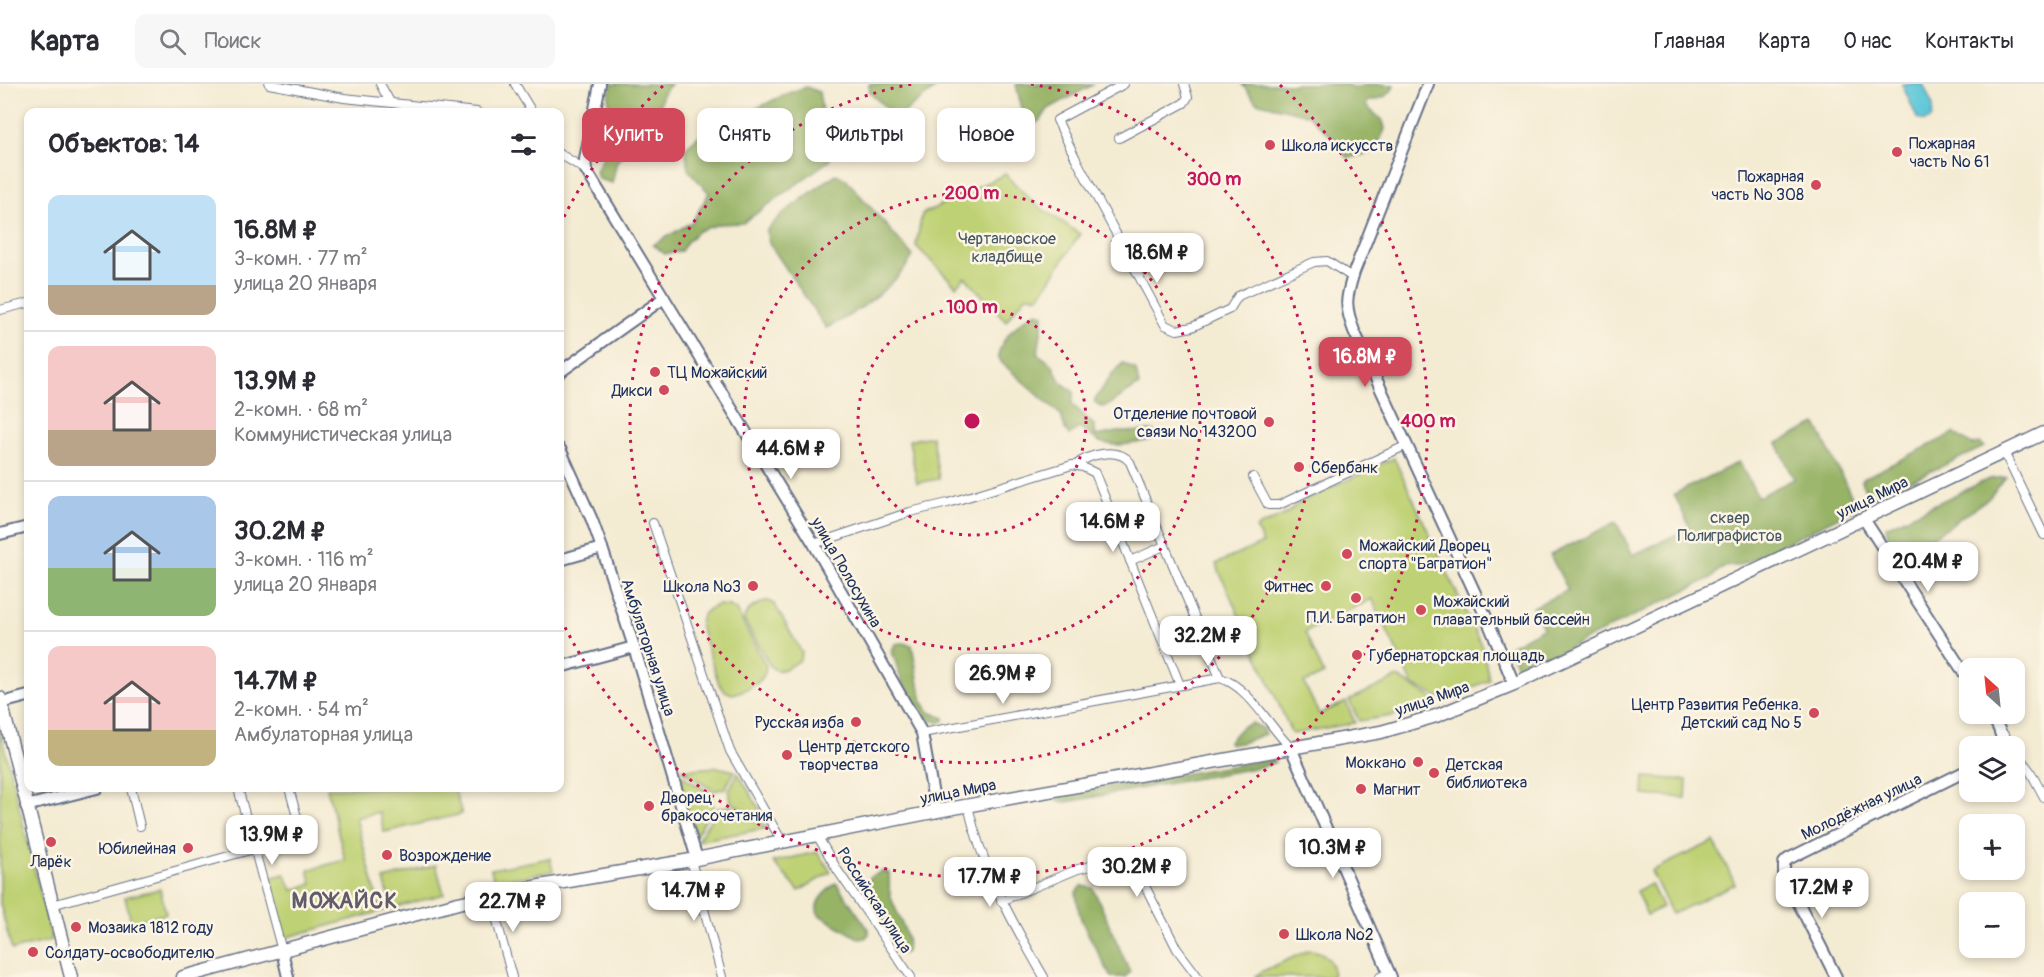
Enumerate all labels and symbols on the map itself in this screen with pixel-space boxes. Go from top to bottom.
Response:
place label: Пожарная часть № 61 [1909,134,1990,172]
place label: Школа искусств [1282,136,1393,156]
marker: Школа искусств [1263,138,1277,152]
marker: Пожарная часть № 61 [1890,145,1904,159]
place label: Пожарная часть № 308 [1711,167,1804,205]
text: 300 m [1187,168,1241,191]
marker: Пожарная часть № 308 [1809,178,1823,192]
text: 200 m [945,182,999,205]
park label: Чертановское кладбище [958,229,1056,267]
pin: 18.6M ₽ [1102,233,1212,284]
text: 100 m [946,296,998,319]
pin: 16.8M ₽ [1310,337,1420,388]
place label: ТЦ Можайский [667,363,767,383]
marker: ТЦ Можайский [648,365,662,379]
place label: Дикси [611,381,652,401]
marker: Дикси [657,383,671,397]
place label: Отделение почтовой связи № 143200 [1113,404,1257,442]
text: 400 m [1401,410,1455,433]
centre of rings [962,411,982,431]
marker: Отделение почтовой связи № 143200 [1262,415,1276,429]
pin: 44.6M ₽ [736,429,846,480]
place label: Сбербанк [1311,458,1378,478]
marker: Сбербанк [1292,460,1306,474]
street label: улица Мира [1833,472,1911,524]
pin: 14.6M ₽ [1058,502,1168,553]
park label: сквер Полиграфистов [1678,508,1782,546]
street label: улица Полосухина [806,513,886,631]
place label: Можайский Дворец спорта "Багратион" [1359,536,1493,574]
pin: 20.4M ₽ [1873,542,1983,593]
marker: Можайский Дворец спорта "Багратион" [1340,547,1354,561]
street label: Амбулаторная улица [616,576,680,719]
place label: Школа №3 [663,577,741,597]
place label: Фитнес [1264,577,1314,597]
marker: Школа №3 [746,579,760,593]
marker: Фитнес [1319,579,1333,593]
marker: П.И. Багратион [1349,591,1363,605]
place label: Можайский плавательный бассейн [1433,592,1590,630]
marker: Можайский плавательный бассейн [1414,603,1428,617]
place label: П.И. Багратион [1307,608,1405,628]
pin: 32.2M ₽ [1153,616,1263,667]
place label: Губернаторская площадь [1369,646,1545,666]
marker: Губернаторская площадь [1350,648,1364,662]
pin: 26.9M ₽ [948,654,1058,705]
north arrow [1959,658,2025,724]
street label: улица Мира [1392,677,1472,721]
place label: Центр Развития Ребенка. Детский сад № 5 [1631,695,1802,733]
marker: Центр Развития Ребенка. Детский сад № 5 [1807,706,1821,720]
place label: Русская изба [755,713,844,733]
marker: Русская изба [849,715,863,729]
place label: Центр детского творчества [799,737,910,775]
marker: Центр детского творчества [780,748,794,762]
place label: Моккано [1345,753,1406,773]
marker: Моккано [1411,755,1425,769]
place label: Детская библиотека [1445,755,1527,793]
marker: Детская библиотека [1427,766,1441,780]
street label: Молодёжная улица [1798,769,1925,845]
street label: улица Мира [918,775,998,809]
place label: Магнит [1373,780,1421,800]
marker: Магнит [1354,782,1368,796]
place label: Дворец бракосочетания [660,788,773,826]
marker: Дворец бракосочетания [642,799,656,813]
pin: 13.9M ₽ [217,815,327,866]
pin: 10.3M ₽ [1278,828,1388,879]
marker: Ларёк [44,835,58,849]
place label: Юбилейная [99,839,176,859]
marker: Юбилейная [181,841,195,855]
street label: Российская улица [832,844,916,957]
place label: Возрождение [399,846,491,866]
pin: 30.2M ₽ [1082,847,1192,898]
marker: Возрождение [380,848,394,862]
place label: Ларёк [29,852,72,872]
pin: 17.7M ₽ [935,857,1045,908]
pin: 17.2M ₽ [1767,868,1877,919]
pin: 14.7M ₽ [639,871,749,922]
pin: 22.7M ₽ [458,882,568,933]
district label: МОЖАЙСК [291,887,399,915]
place label: Мозаика 1812 году [88,918,213,938]
marker: Мозаика 1812 году [69,920,83,934]
place label: Школа №2 [1296,925,1374,945]
marker: Школа №2 [1277,927,1291,941]
place label: Солдату-освободителю [45,943,215,963]
marker: Солдату-освободителю [26,945,40,959]

